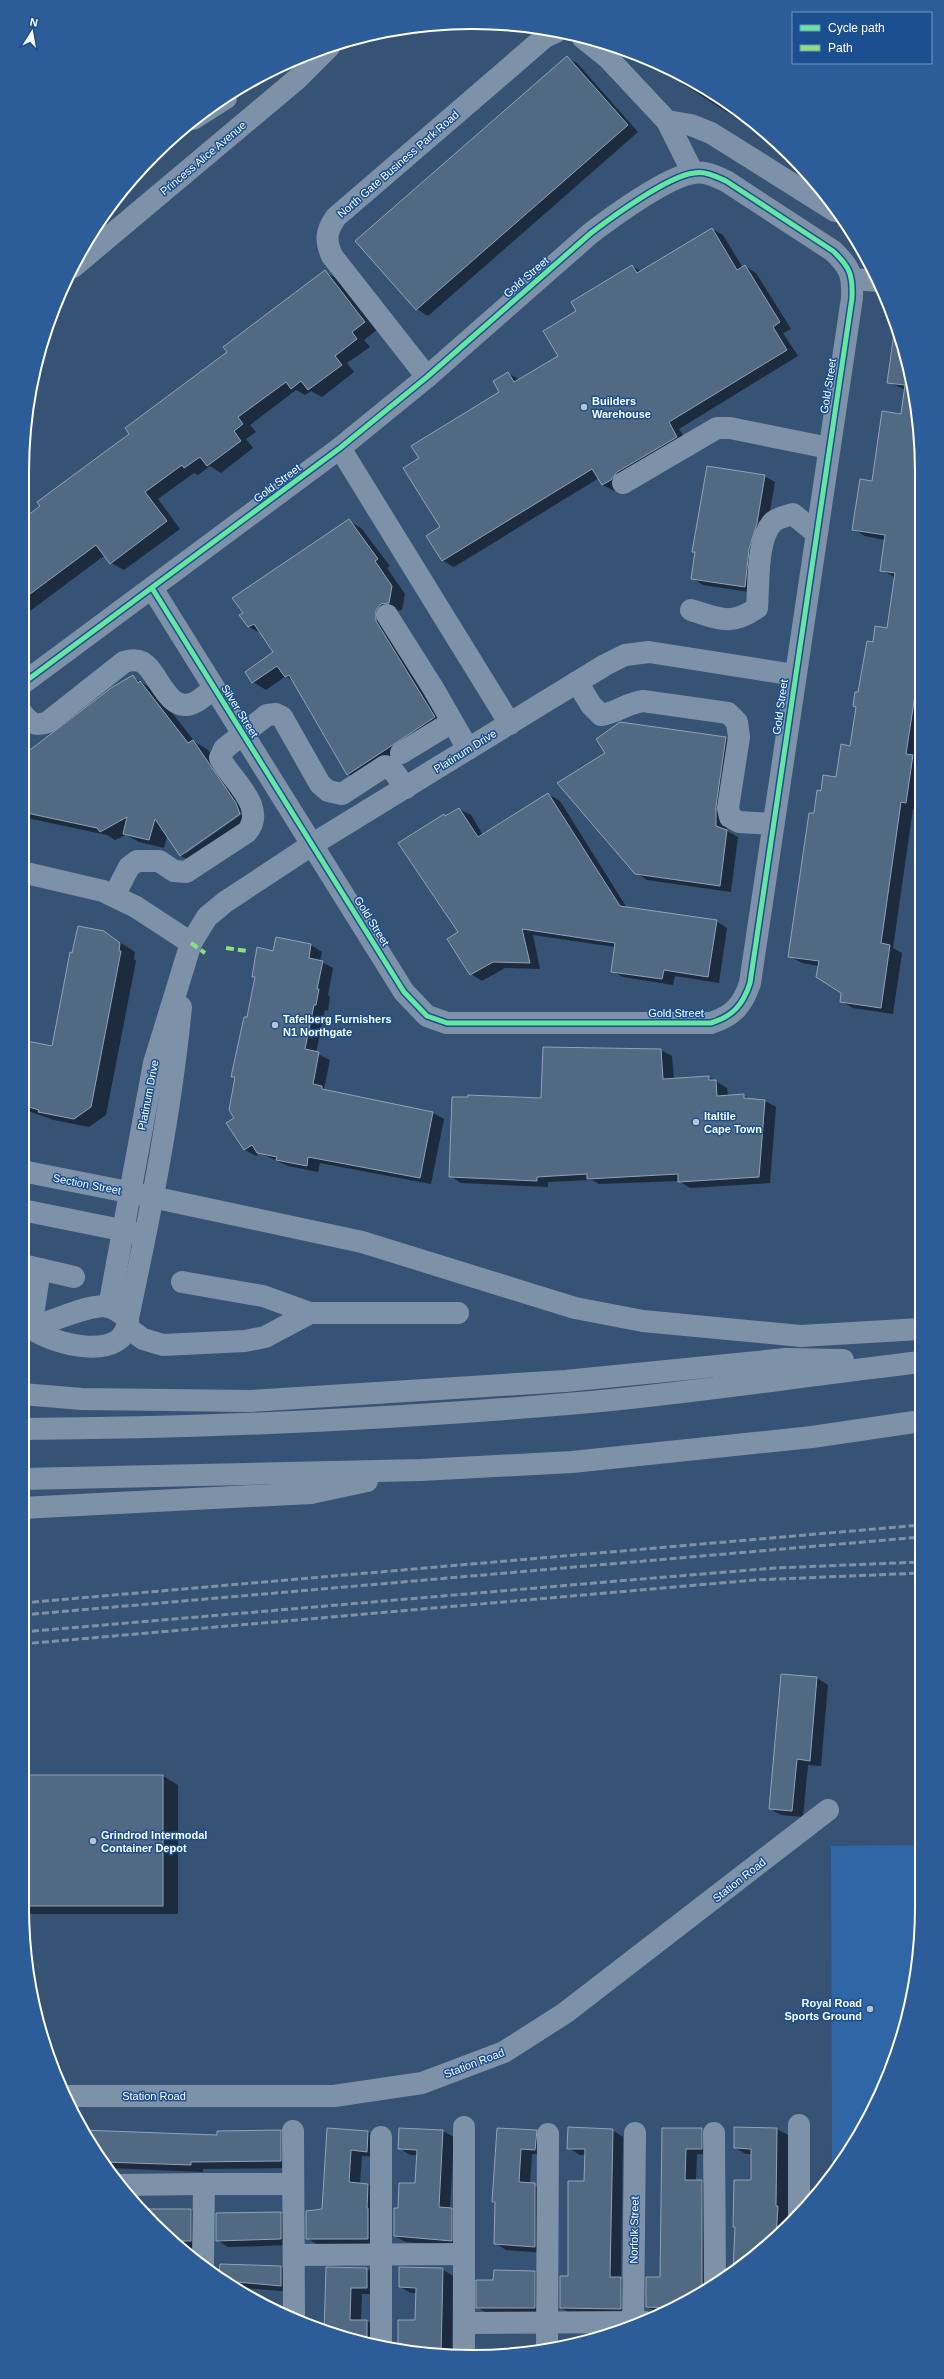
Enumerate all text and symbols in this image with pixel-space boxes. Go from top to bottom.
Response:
north arrow [12,12,52,52]
legend [792,12,932,64]
text: N [29,16,39,29]
text: Cycle path [828,21,885,35]
text: Path [828,41,853,55]
street label: North Gate Business Park Road [335,108,461,220]
street label: Princess Alice Avenue [158,119,248,197]
street label: Gold Street [501,254,551,300]
street label: Gold Street [818,358,838,414]
place label: Builders Warehouse [592,395,651,420]
marker: Builders Warehouse [579,402,589,412]
street label: Gold Street [251,461,303,505]
street label: Gold Street [770,679,790,735]
street label: Silver Street [219,682,261,740]
street label: Platinum Drive [431,727,499,775]
street label: Gold Street [352,894,392,948]
street label: Gold Street [648,1007,704,1019]
place label: Tafelberg Furnishers N1 Northgate [283,1013,392,1038]
marker: Tafelberg Furnishers N1 Northgate [270,1020,280,1030]
street label: Platinum Drive [135,1059,161,1131]
place label: Italtile Cape Town [704,1110,762,1135]
marker: Italtile Cape Town [691,1117,701,1127]
street label: Section Street [52,1172,122,1196]
place label: Grindrod Intermodal Container Depot [101,1829,207,1854]
marker: Grindrod Intermodal Container Depot [88,1836,98,1846]
street label: Station Road [710,1856,768,1904]
place label: Royal Road Sports Ground [784,1997,862,2022]
marker: Royal Road Sports Ground [865,2004,875,2014]
street label: Station Road [442,2046,506,2080]
street label: Station Road [122,2090,186,2102]
street label: Norfolk Street [627,2196,641,2264]

